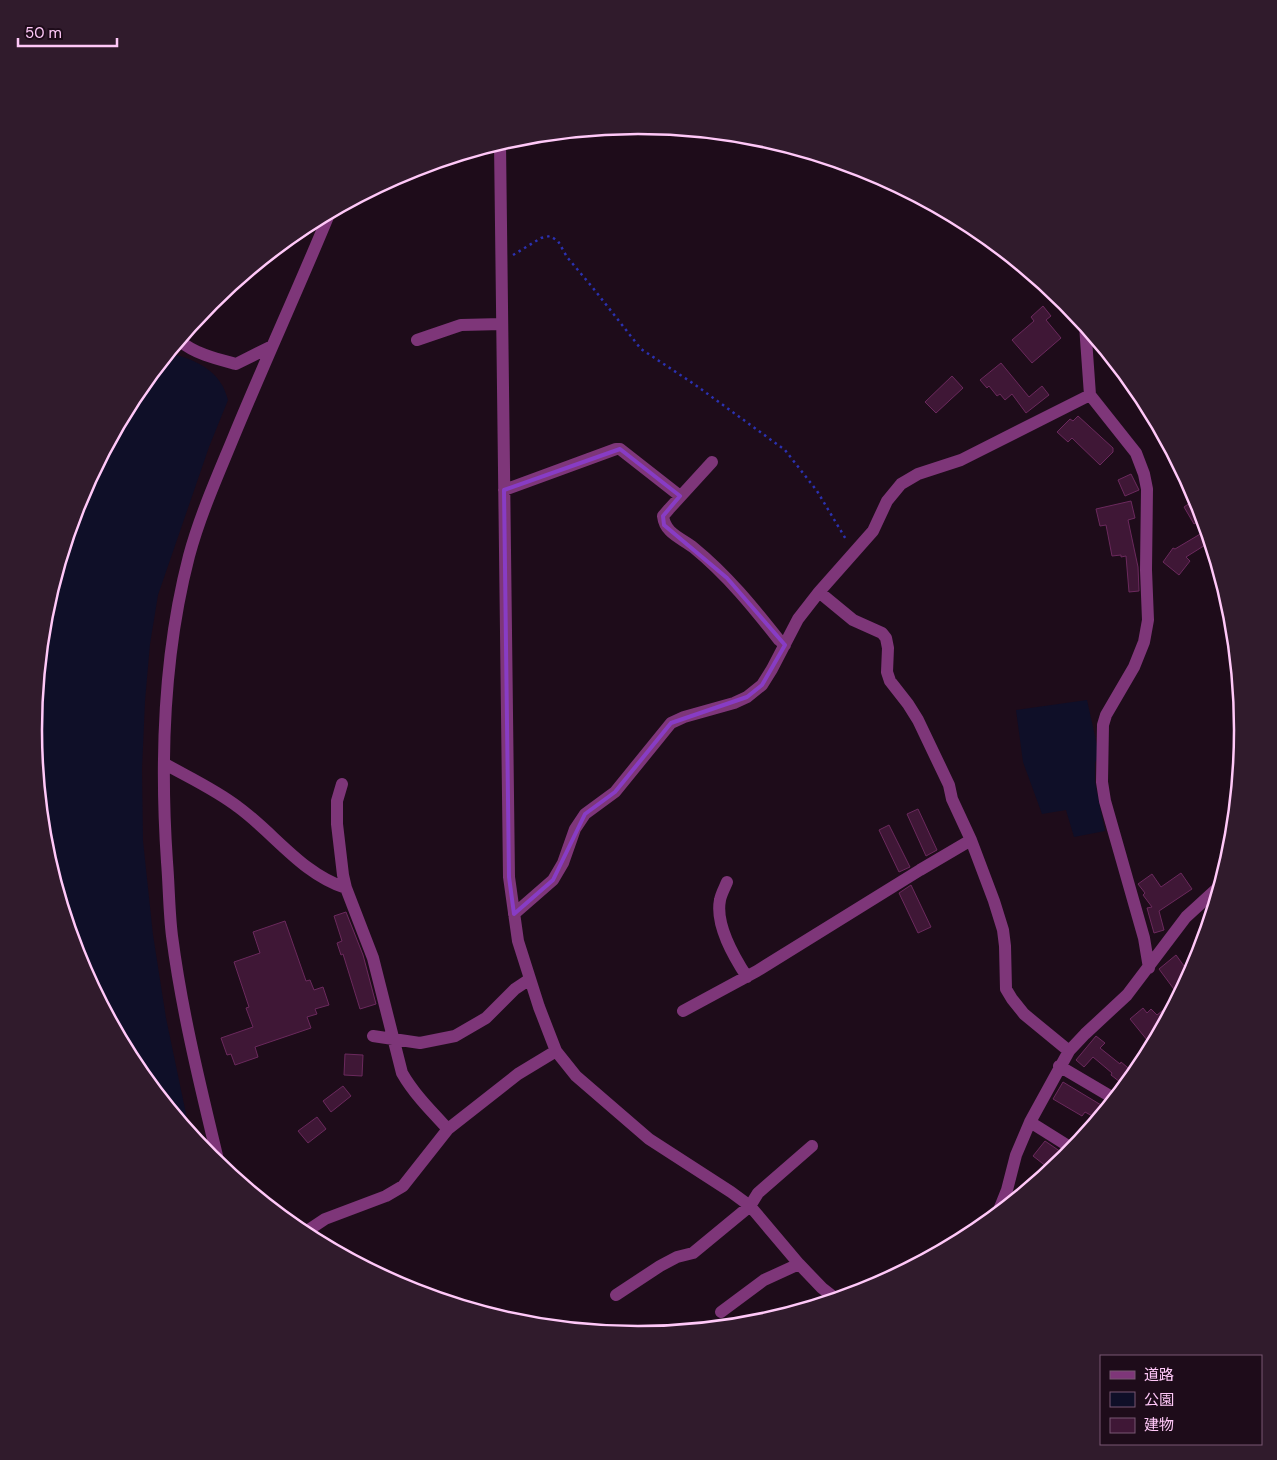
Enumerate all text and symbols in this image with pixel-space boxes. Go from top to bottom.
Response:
scale bar [18,15,116,47]
text: 50 m [25,23,62,43]
legend [1100,1355,1262,1445]
text: 道路 [1144,1365,1174,1385]
text: 公園 [1144,1390,1174,1410]
text: 建物 [1144,1415,1174,1435]

